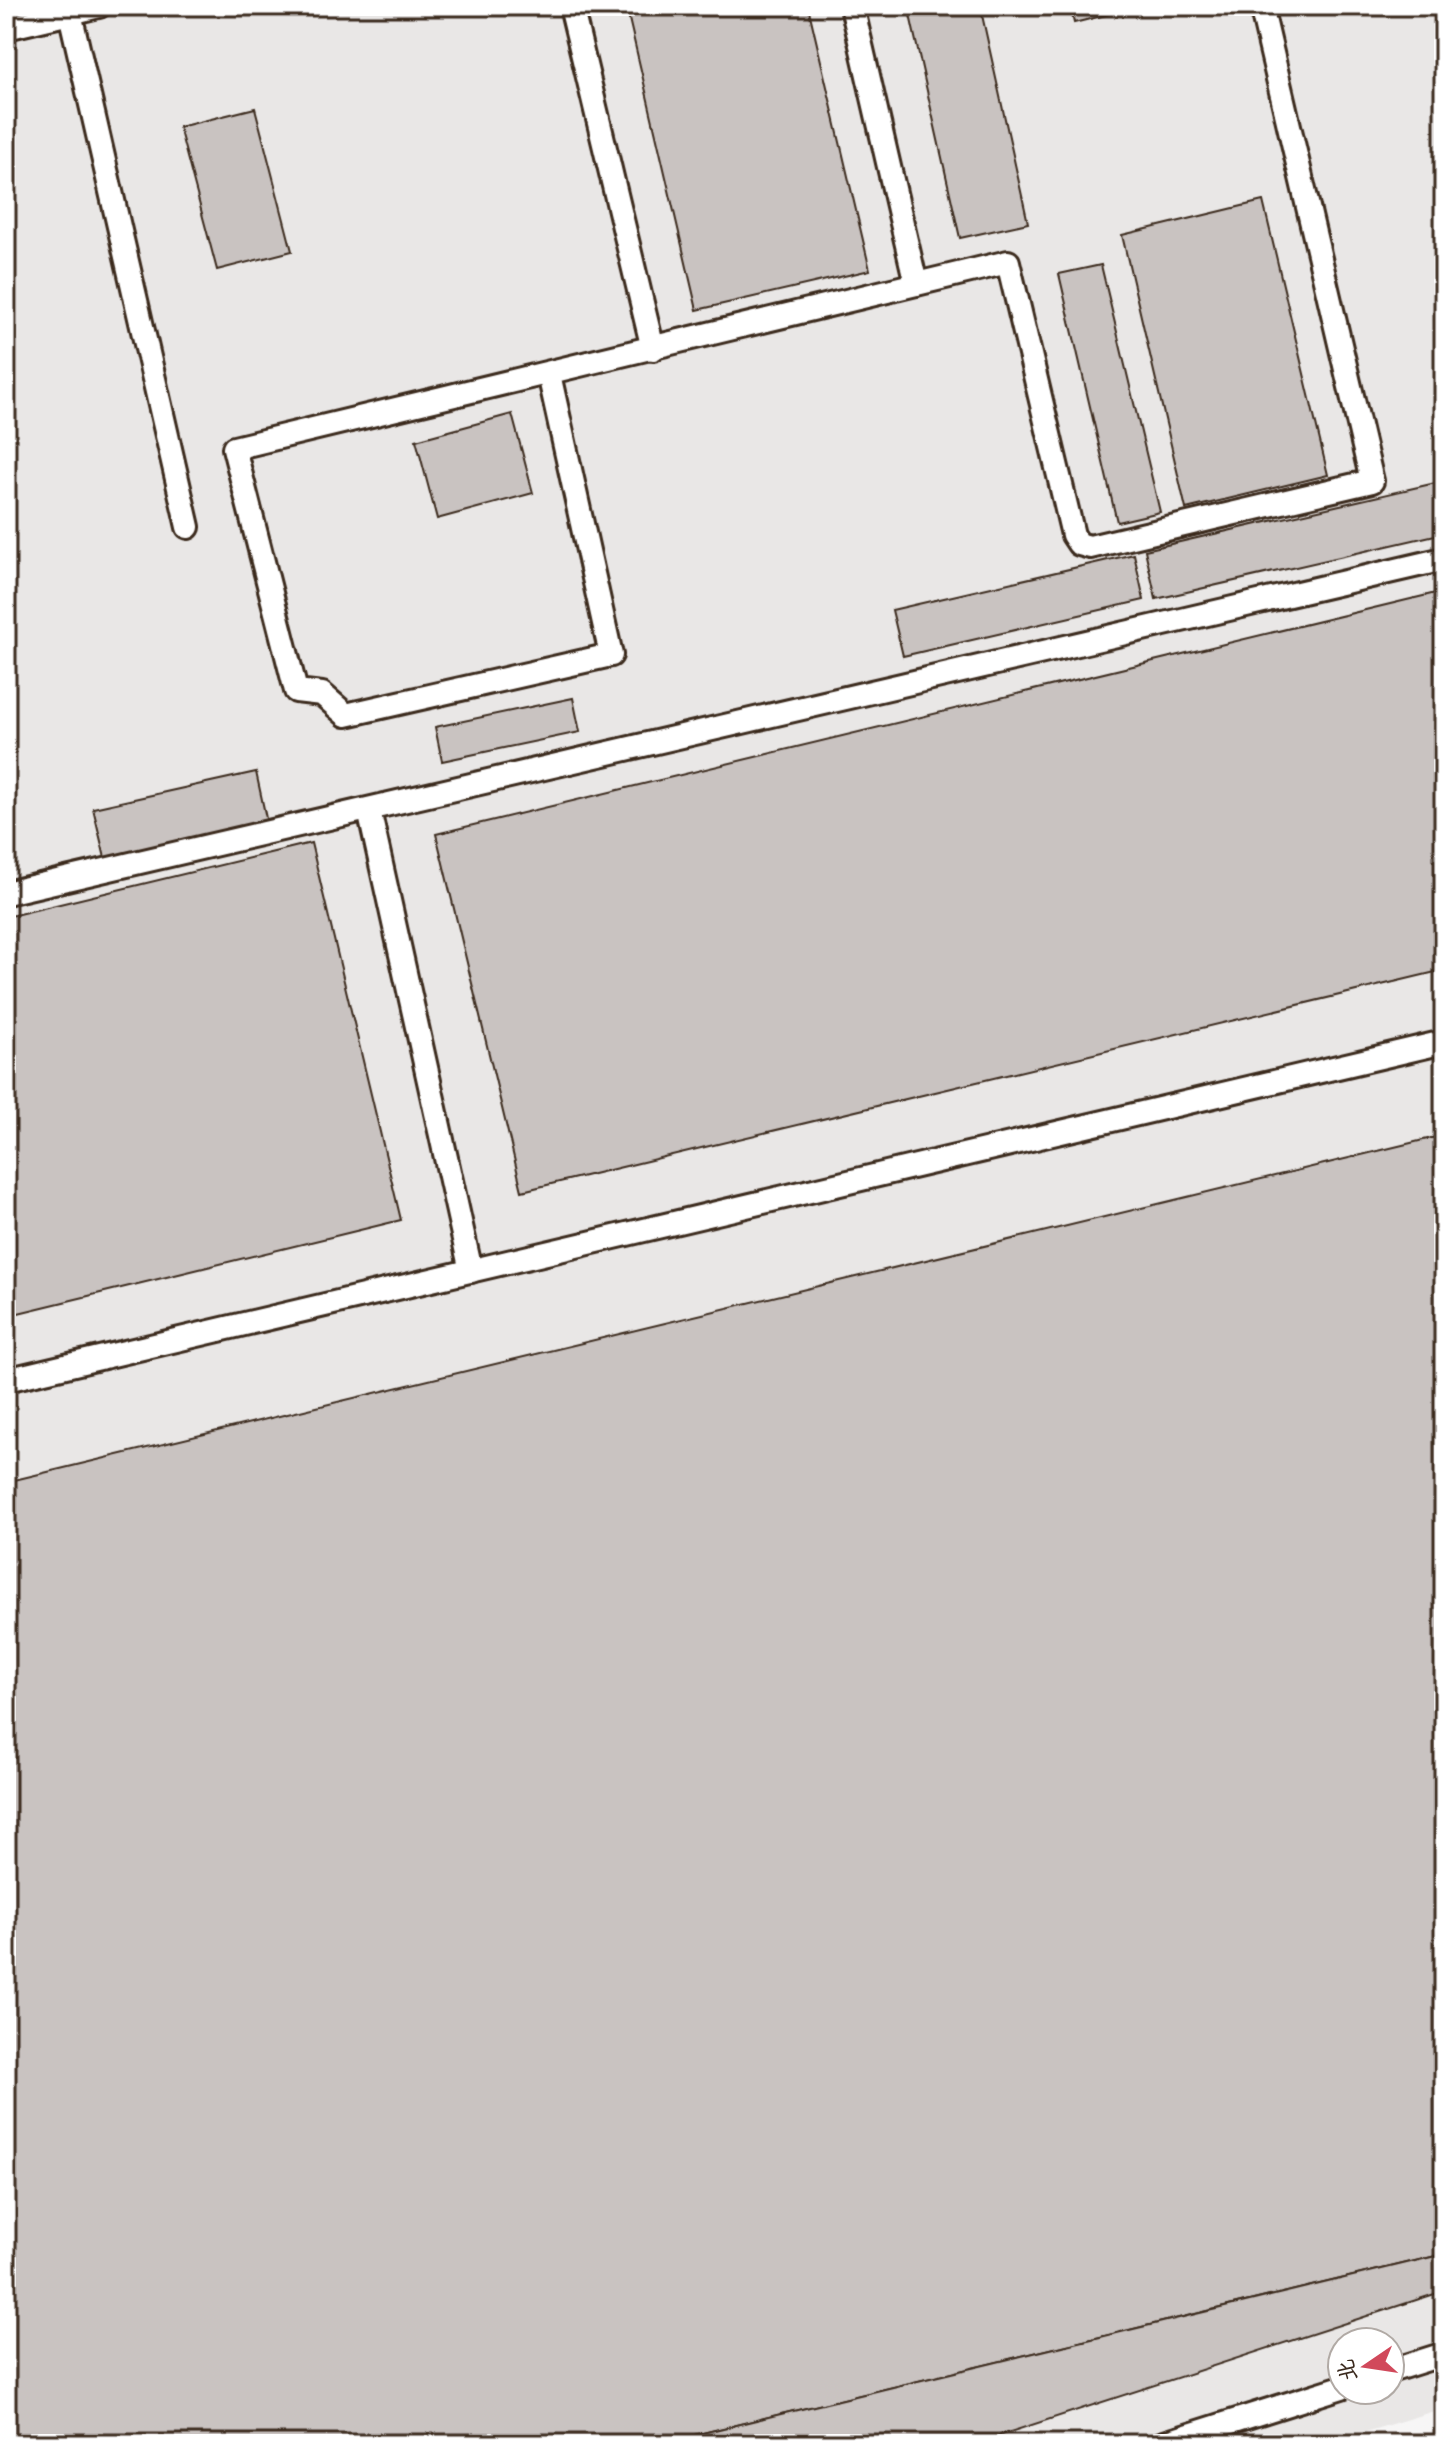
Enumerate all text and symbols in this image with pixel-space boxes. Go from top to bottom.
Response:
north arrow [1326,2326,1406,2406]
text: 北 [1329,2356,1364,2385]

